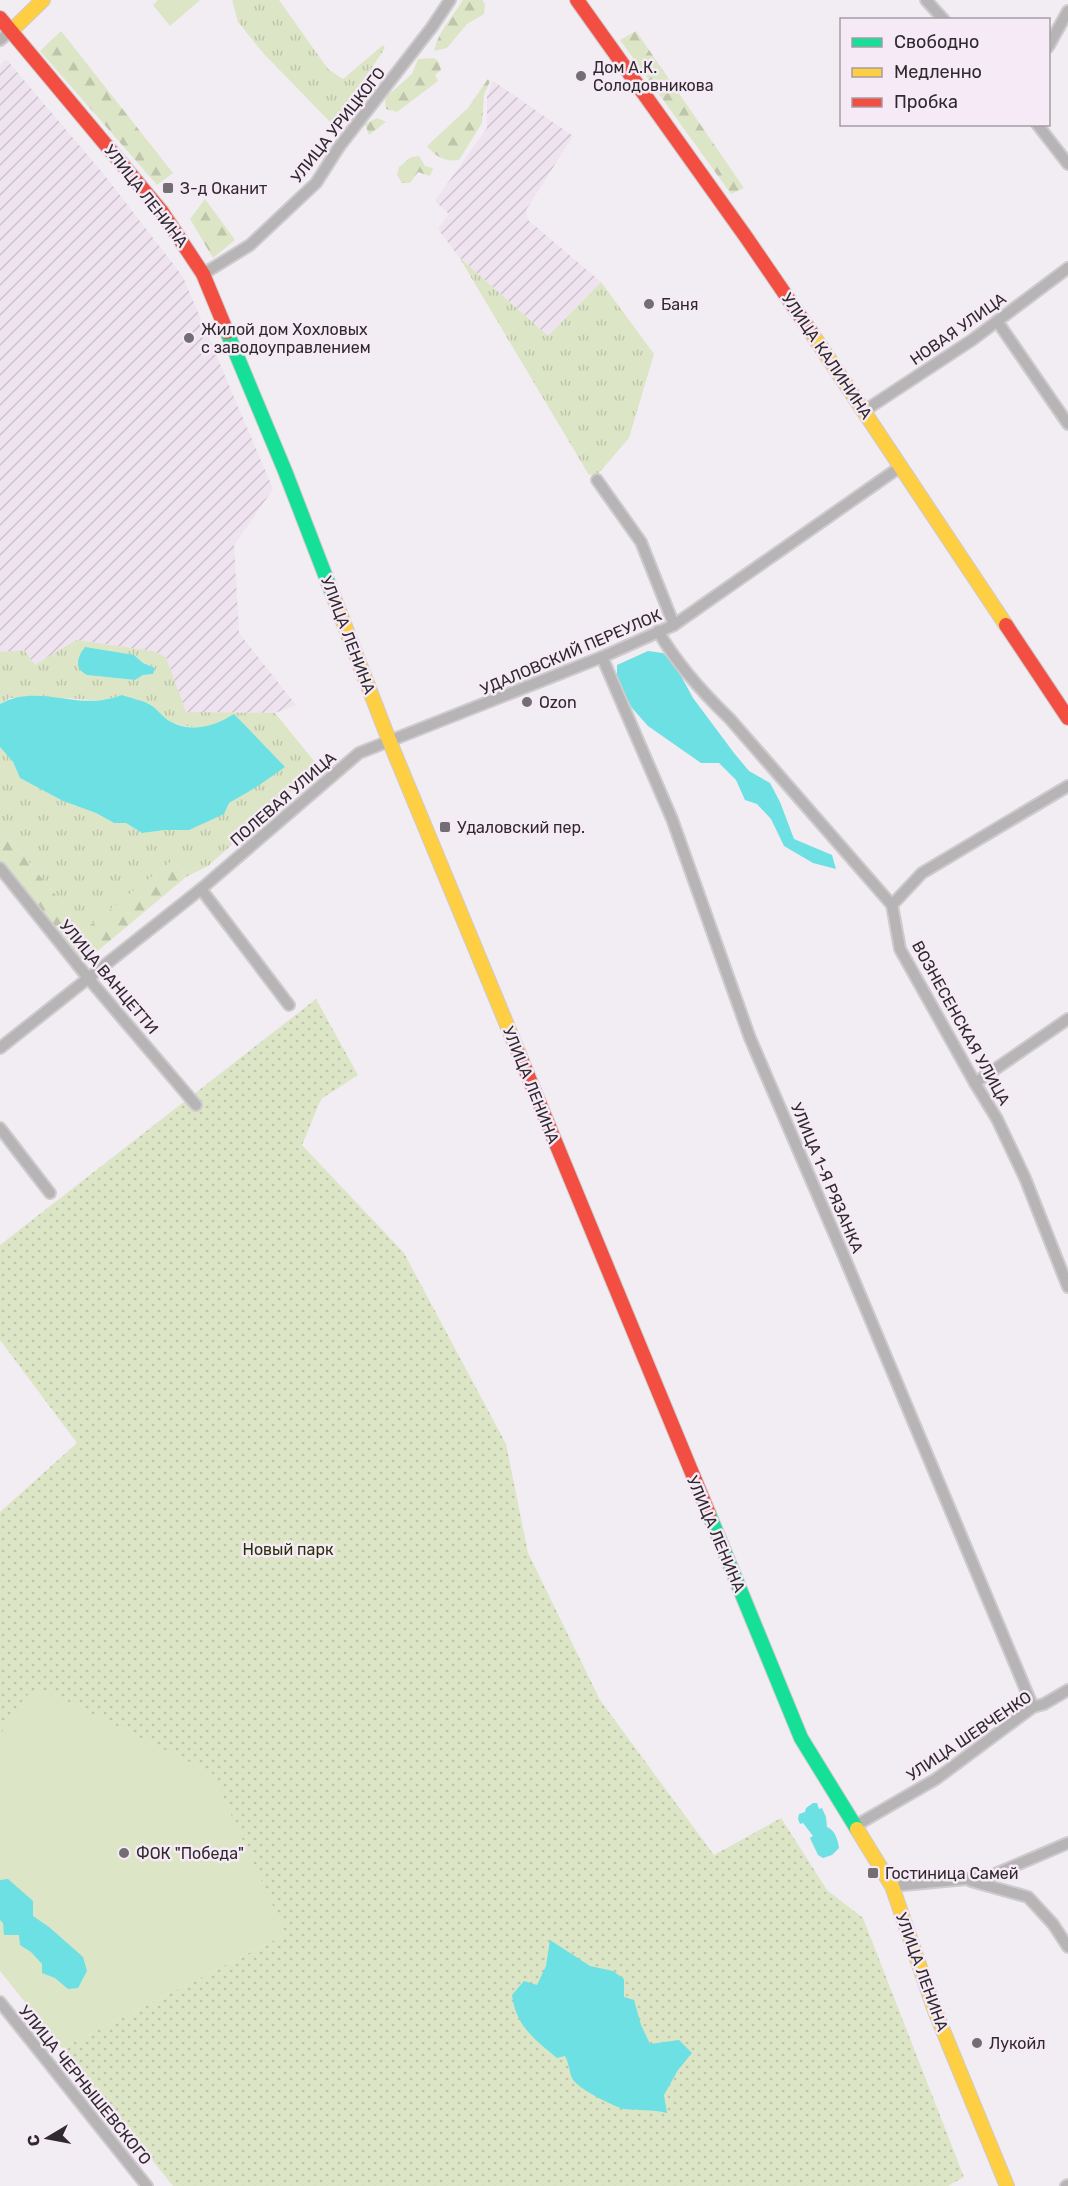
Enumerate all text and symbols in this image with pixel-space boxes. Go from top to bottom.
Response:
legend [840,18,1050,126]
text: Свободно [894,31,979,53]
place label: Дом А.К. Солодовникова [593,58,714,95]
text: Медленно [894,61,982,83]
street label: УЛИЦА УРИЦКОГО [287,63,389,187]
marker: Дом А.К. Солодовникова [574,69,588,83]
text: Пробка [894,91,958,113]
street label: УЛИЦА ЛЕНИНА [100,141,192,251]
place label: З-д Оканит [180,179,267,198]
marker: З-д Оканит [161,181,175,195]
street label: УЛИЦА КАЛИНИНА [778,289,876,423]
street label: НОВАЯ УЛИЦА [906,289,1010,369]
place label: Баня [661,295,699,314]
marker: Баня [642,297,656,311]
place label: Жилой дом Хохловых с заводоуправлением [201,320,371,357]
marker: Жилой дом Хохловых с заводоуправлением [182,331,196,345]
street label: УЛИЦА ЛЕНИНА [317,573,379,697]
street label: УДАЛОВСКИЙ ПЕРЕУЛОК [477,605,665,699]
place label: Ozon [539,693,577,712]
marker: Ozon [520,695,534,709]
street label: ПОЛЕВАЯ УЛИЦА [226,748,340,850]
place label: Удаловский пер. [457,818,585,837]
marker: Удаловский пер. [438,820,452,834]
street label: УЛИЦА ВАНЦЕТТИ [56,916,162,1038]
street label: ВОЗНЕСЕНСКАЯ УЛИЦА [908,938,1014,1109]
street label: УЛИЦА ЛЕНИНА [499,1024,563,1147]
street label: УЛИЦА 1-Я РЯЗАНКА [787,1100,867,1256]
street label: УЛИЦА ЛЕНИНА [683,1473,749,1595]
park label: Новый парк [243,1540,334,1559]
street label: УЛИЦА ШЕВЧЕНКО [903,1687,1035,1785]
place label: ФОК "Победа" [136,1844,244,1863]
marker: ФОК "Победа" [117,1846,131,1860]
place label: Гостиница Самей [885,1864,1019,1883]
marker: Гостиница Самей [866,1866,880,1880]
street label: УЛИЦА ЛЕНИНА [892,1910,952,2034]
street label: УЛИЦА ЧЕРНЫШЕВСКОГО [15,2002,155,2168]
place label: Лукойл [989,2034,1045,2053]
marker: Лукойл [970,2036,984,2050]
north arrow [18,2108,78,2168]

